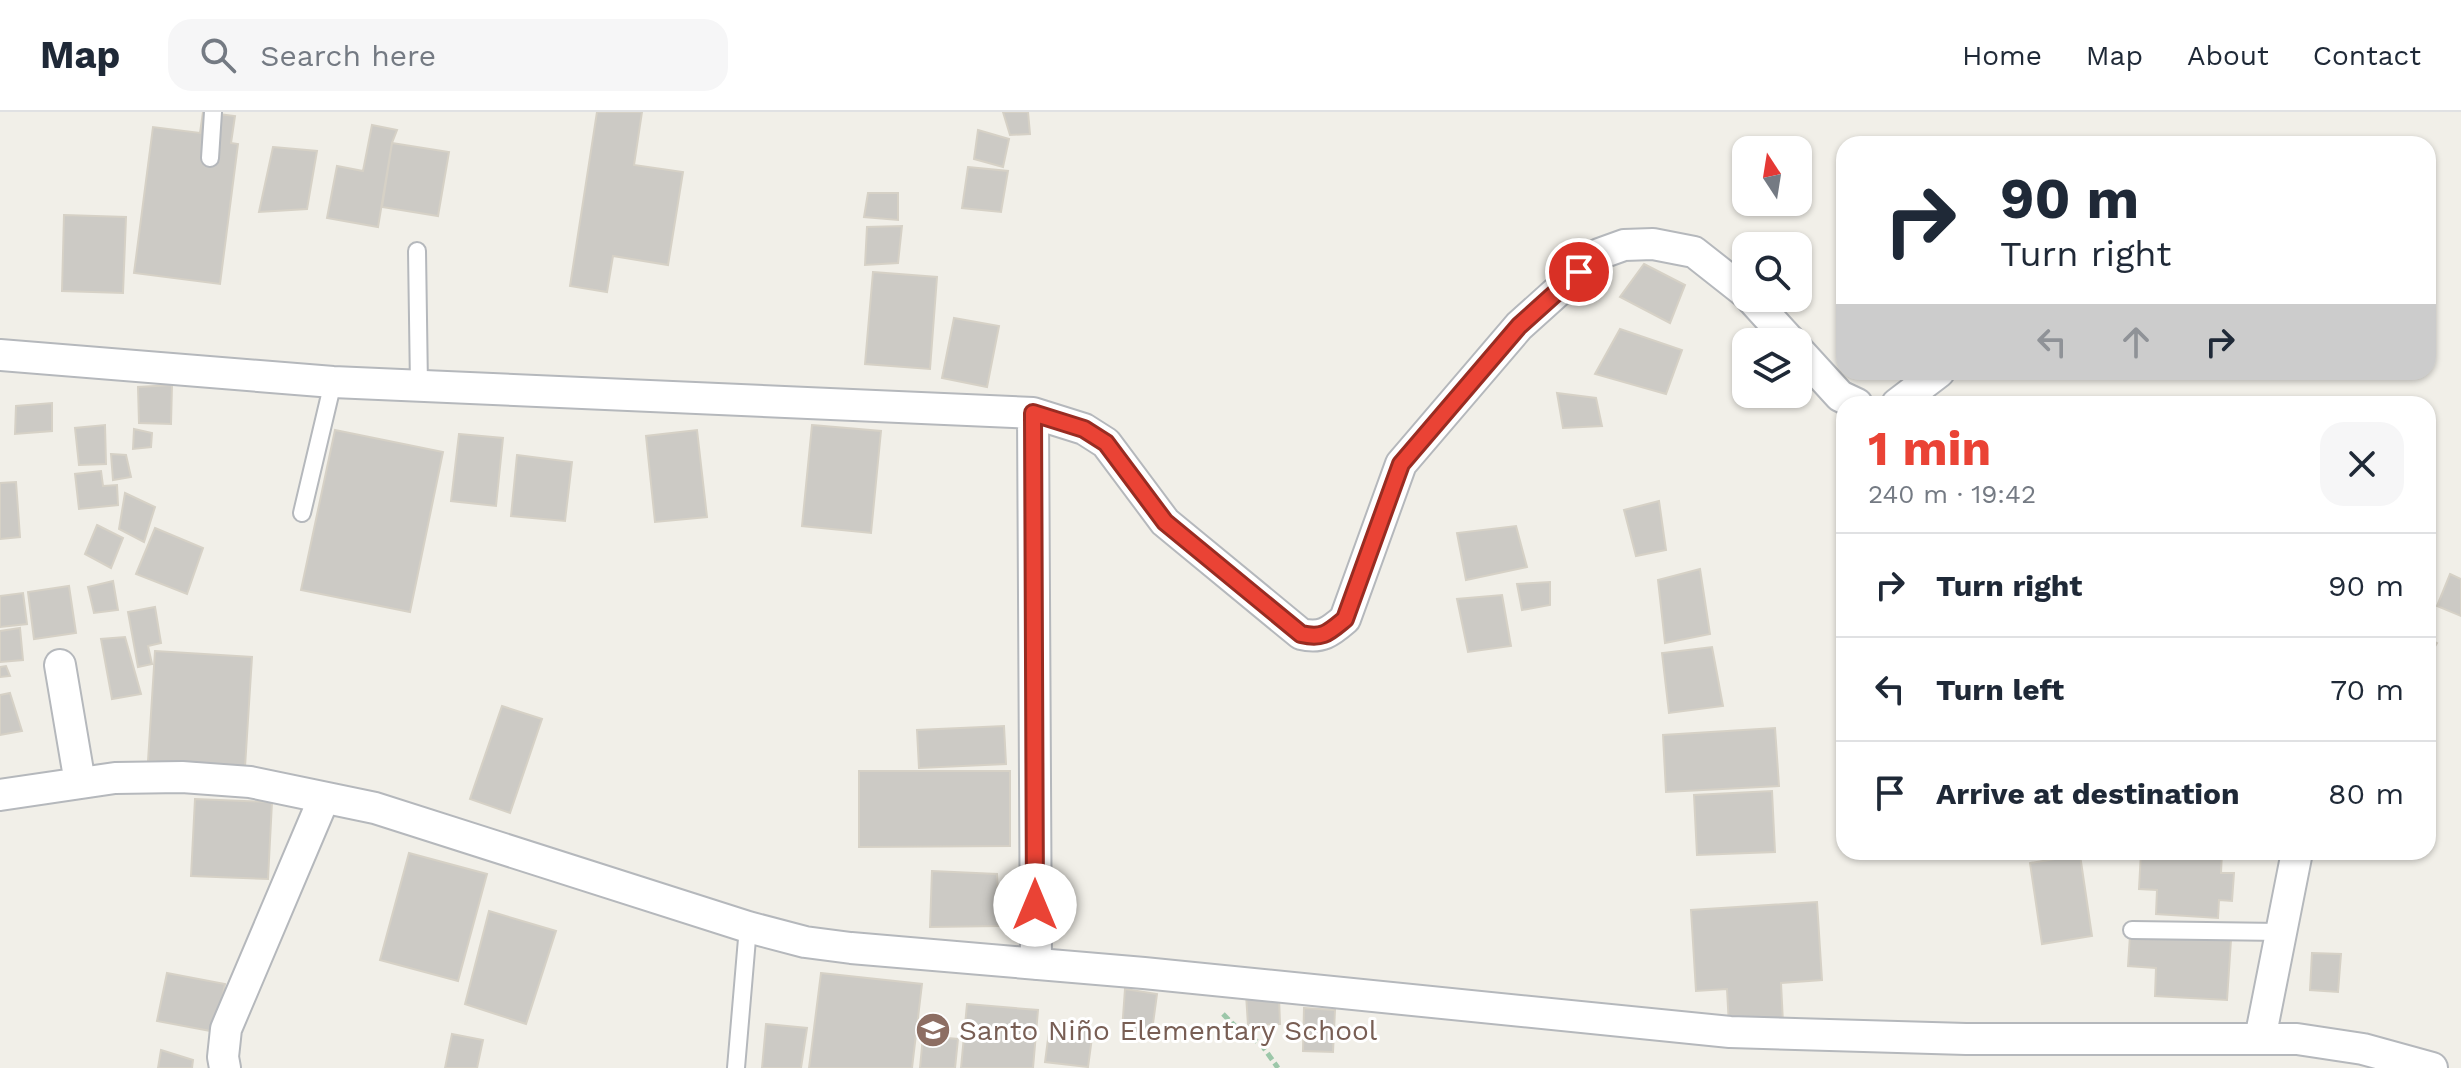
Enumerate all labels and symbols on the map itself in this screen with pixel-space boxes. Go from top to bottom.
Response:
north arrow [1732,136,1812,216]
pin [1545,238,1613,306]
position arrow [993,863,1077,947]
school or university icon: Santo Niño Elementary School [914,1011,952,1049]
place label: Santo Niño Elementary School [959,1014,1378,1047]

